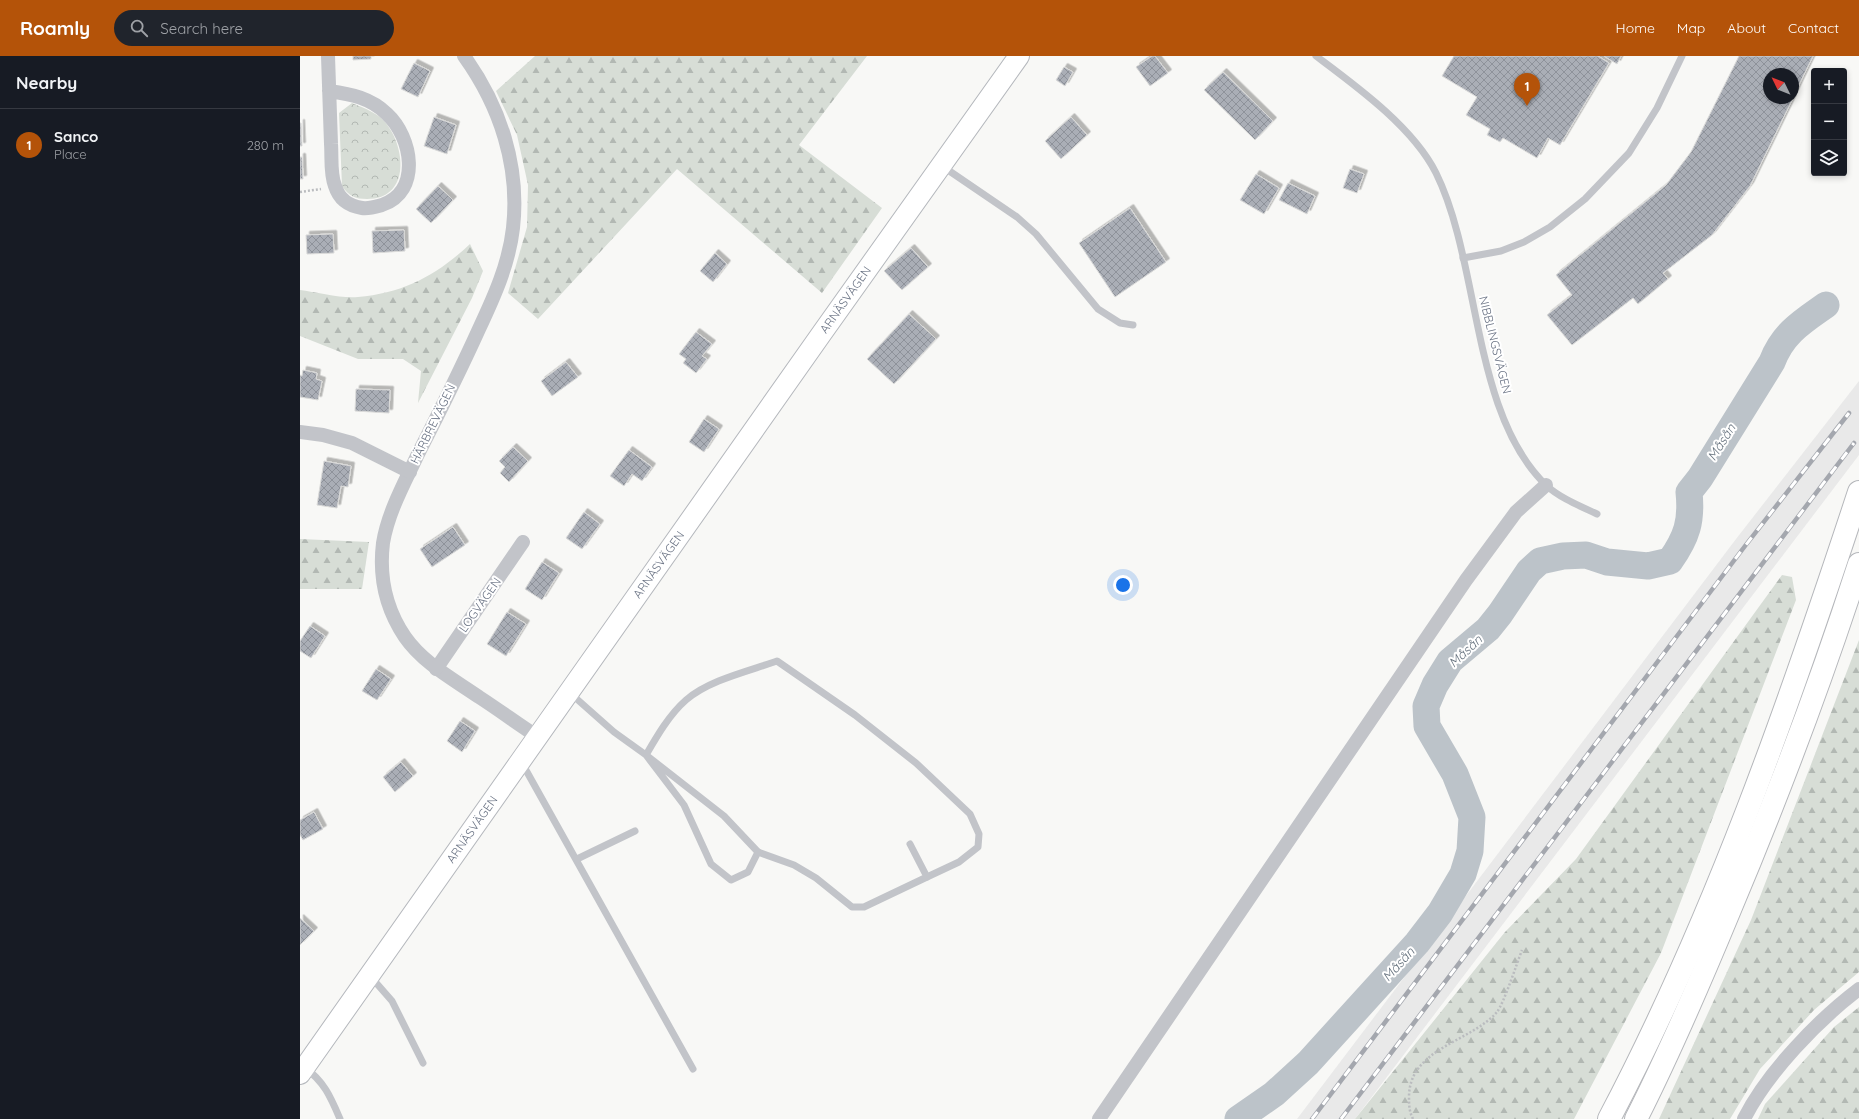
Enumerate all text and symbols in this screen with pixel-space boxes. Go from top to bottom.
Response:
search box [114,10,394,46]
text: Roamly [20,16,90,40]
icon: search [128,17,150,39]
text: Search here [160,19,243,38]
text: Home [1616,19,1655,37]
text: Map [1677,19,1705,37]
text: About [1727,19,1766,37]
text: Contact [1788,19,1839,37]
north arrow [1763,68,1799,104]
map controls [1811,68,1847,176]
button: + [1811,68,1847,104]
text: Nearby [16,72,77,93]
pin: 1 [1514,73,1540,106]
button: − [1811,104,1847,140]
text: Sanco [54,127,98,146]
text: 1 [26,137,32,153]
text: 280 m [247,137,284,153]
button: layers [1811,140,1847,176]
text: Place [54,146,87,162]
street label: ARNÄSVÄGEN [816,263,874,336]
street label: NIBBLINGSVÄGEN [1476,294,1515,395]
street label: HÄRBREVÄGEN [407,382,458,466]
water label: Måsån [1704,420,1739,463]
street label: ARNÄSVÄGEN [630,528,687,601]
street label: LOGVÄGEN [455,574,504,635]
your location [1113,575,1133,595]
water label: Måsån [1445,631,1486,671]
street label: ARNÄSVÄGEN [443,793,501,866]
water label: Måsån [1379,943,1418,984]

